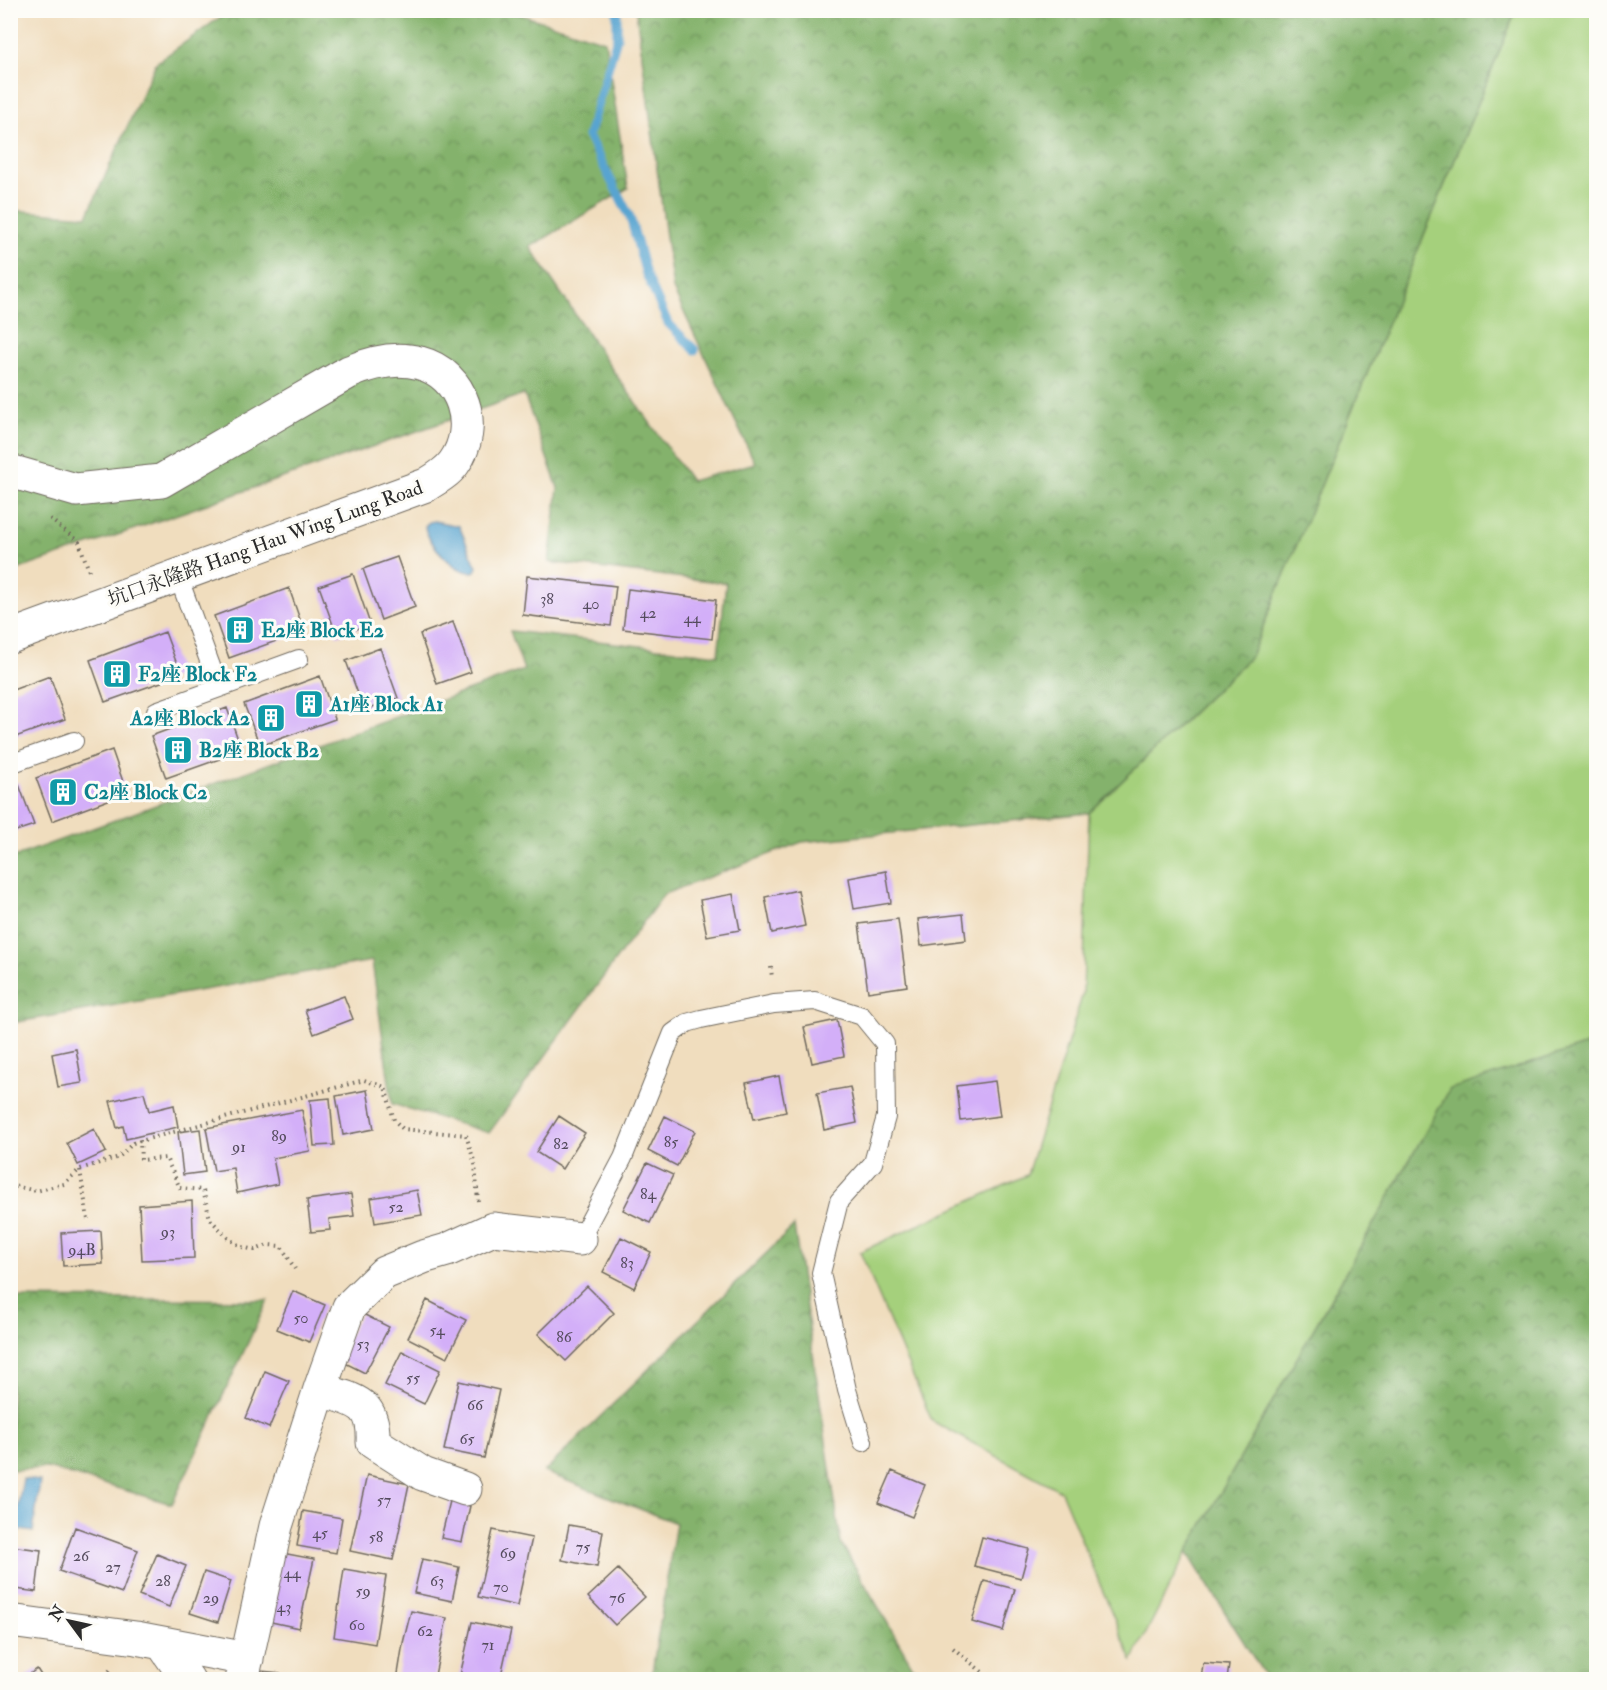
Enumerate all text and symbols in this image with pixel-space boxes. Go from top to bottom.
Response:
street label: 坑口永隆路 Hang Hau Wing Lung Road [104,475,426,612]
house number: 38 [540,589,554,609]
house number: 40 [583,594,599,614]
house number: 42 [640,603,656,623]
house number: 44 [683,608,702,628]
building icon: E2座 Block E2 [224,614,256,646]
place label: E2座 Block E2 [261,618,384,643]
building icon: F2座 Block F2 [101,658,133,690]
place label: F2座 Block F2 [138,662,257,687]
building icon: A1座 Block A1 [293,688,325,720]
place label: A1座 Block A1 [329,692,443,717]
building icon: A2座 Block A2 [255,702,287,734]
place label: A2座 Block A2 [130,706,250,731]
building icon: B2座 Block B2 [162,734,194,766]
place label: B2座 Block B2 [199,738,319,763]
building icon: C2座 Block C2 [47,776,79,808]
place label: C2座 Block C2 [84,780,207,805]
house number: 89 [271,1126,287,1146]
house number: 85 [664,1132,678,1152]
house number: 82 [553,1134,569,1154]
house number: 91 [231,1137,246,1157]
house number: 84 [640,1184,657,1204]
house number: 52 [388,1197,404,1217]
house number: 93 [160,1222,175,1242]
house number: 94B [67,1240,96,1260]
house number: 83 [620,1253,634,1273]
house number: 50 [293,1308,309,1328]
house number: 54 [429,1320,446,1340]
house number: 86 [556,1327,573,1347]
house number: 53 [356,1334,370,1354]
house number: 55 [406,1368,420,1388]
house number: 66 [467,1395,484,1415]
house number: 65 [459,1429,475,1449]
house number: 57 [377,1490,392,1510]
house number: 45 [312,1523,328,1543]
house number: 58 [369,1527,384,1547]
house number: 75 [576,1537,590,1557]
house number: 69 [500,1543,516,1563]
house number: 26 [73,1546,90,1566]
house number: 27 [105,1557,121,1577]
house number: 44 [283,1563,302,1583]
house number: 28 [155,1571,171,1591]
house number: 63 [430,1571,444,1591]
house number: 70 [493,1577,509,1597]
house number: 59 [355,1581,371,1601]
house number: 29 [203,1588,219,1608]
house number: 76 [609,1588,626,1608]
north arrow [39,1591,99,1651]
house number: 43 [277,1597,291,1617]
text: N [44,1601,70,1626]
house number: 60 [349,1615,365,1635]
house number: 62 [417,1621,433,1641]
house number: 71 [481,1635,495,1655]

